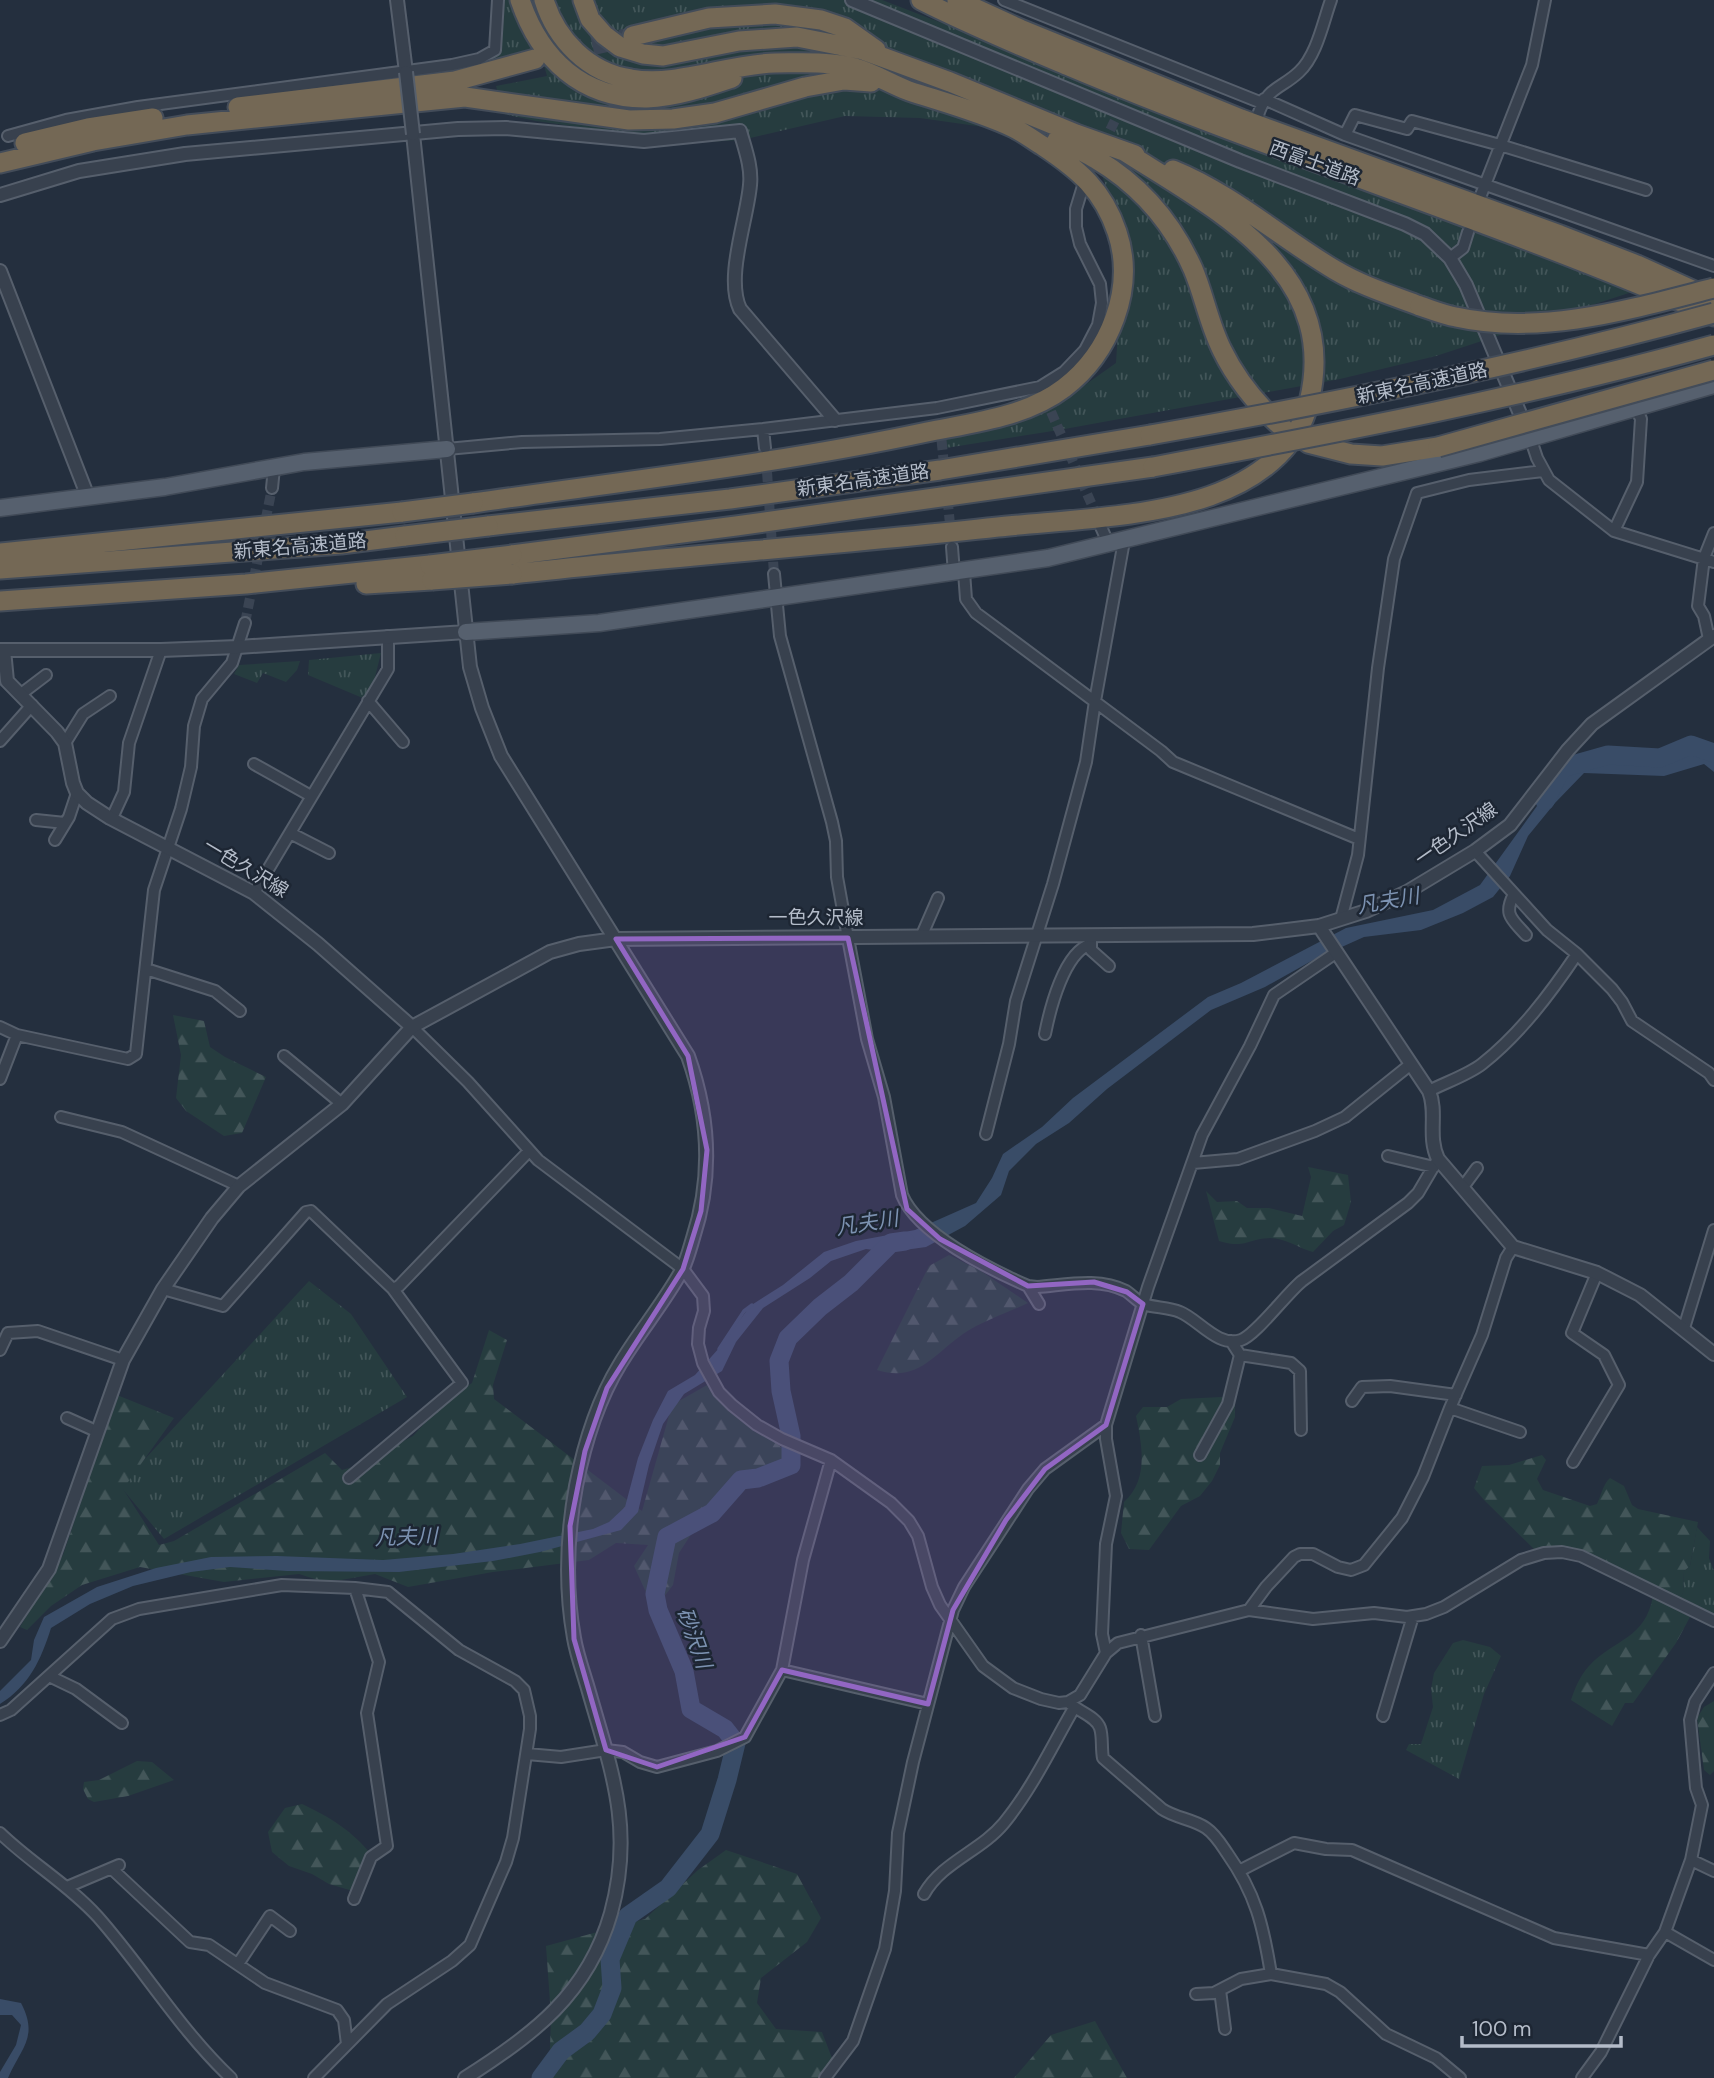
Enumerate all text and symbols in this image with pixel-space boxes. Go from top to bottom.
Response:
street label: 西富士道路 [1266,135,1364,191]
street label: 新東名高速道路 [1354,357,1490,409]
street label: 新東名高速道路 [795,458,931,502]
street label: 新東名高速道路 [233,528,367,564]
street label: 一色久沢線 [1410,797,1502,871]
street label: 一色久沢線 [199,833,293,903]
water label: 凡夫川 [1355,881,1423,920]
street label: 一色久沢線 [768,905,864,930]
water label: 凡夫川 [834,1204,902,1242]
water label: 凡夫川 [374,1522,440,1552]
water label: 砂沢川 [670,1604,719,1674]
scale bar [1462,2004,1621,2048]
text: 100 m [1472,2015,1532,2043]

